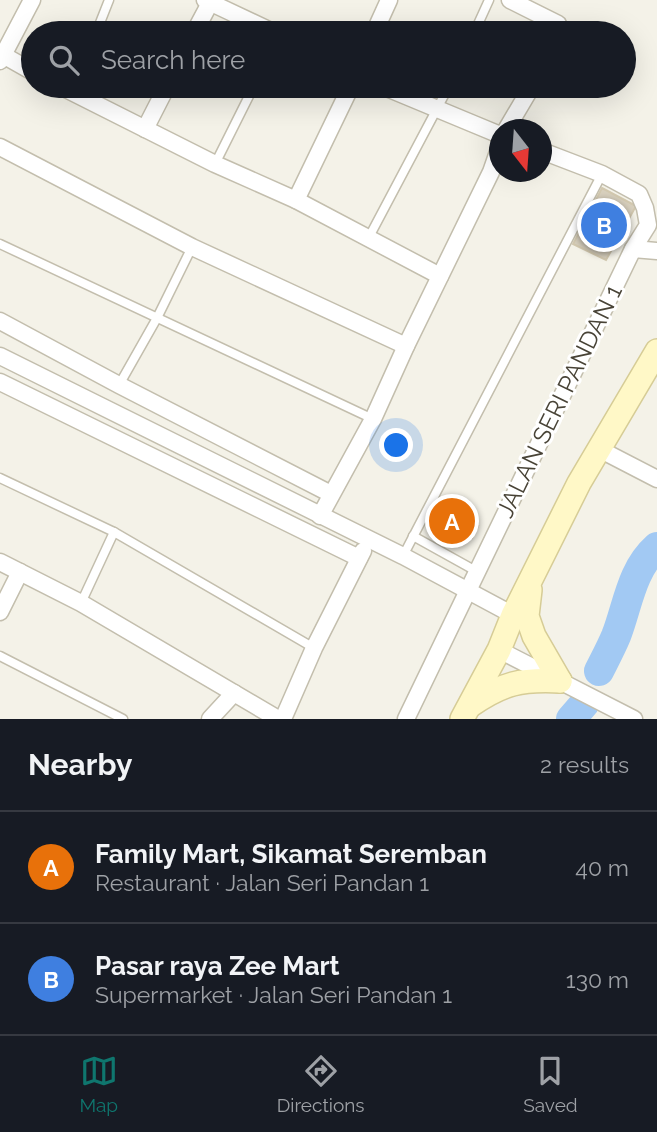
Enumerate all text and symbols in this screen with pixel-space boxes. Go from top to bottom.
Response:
search box [21,21,636,98]
icon: search [45,41,83,79]
text: Search here [101,45,245,75]
north arrow [489,119,552,182]
pin: B [581,199,627,251]
street label: JALAN SERI PANDAN 1 [490,280,628,522]
your location [379,428,413,462]
pin: A [429,495,475,547]
text: Nearby [28,747,132,782]
text: 2 results [540,751,629,778]
text: Family Mart, Sikamat Seremban [95,839,487,869]
text: A [43,854,59,881]
text: 40 m [575,854,629,881]
text: Restaurant · Jalan Seri Pandan 1 [95,869,429,896]
text: Pasar raya Zee Mart [95,951,340,981]
text: B [43,966,59,993]
text: 130 m [566,966,629,993]
text: Supermarket · Jalan Seri Pandan 1 [95,981,452,1008]
tab: Map [79,1052,118,1116]
tab: Directions [277,1052,365,1116]
tab: Saved [523,1052,578,1116]

